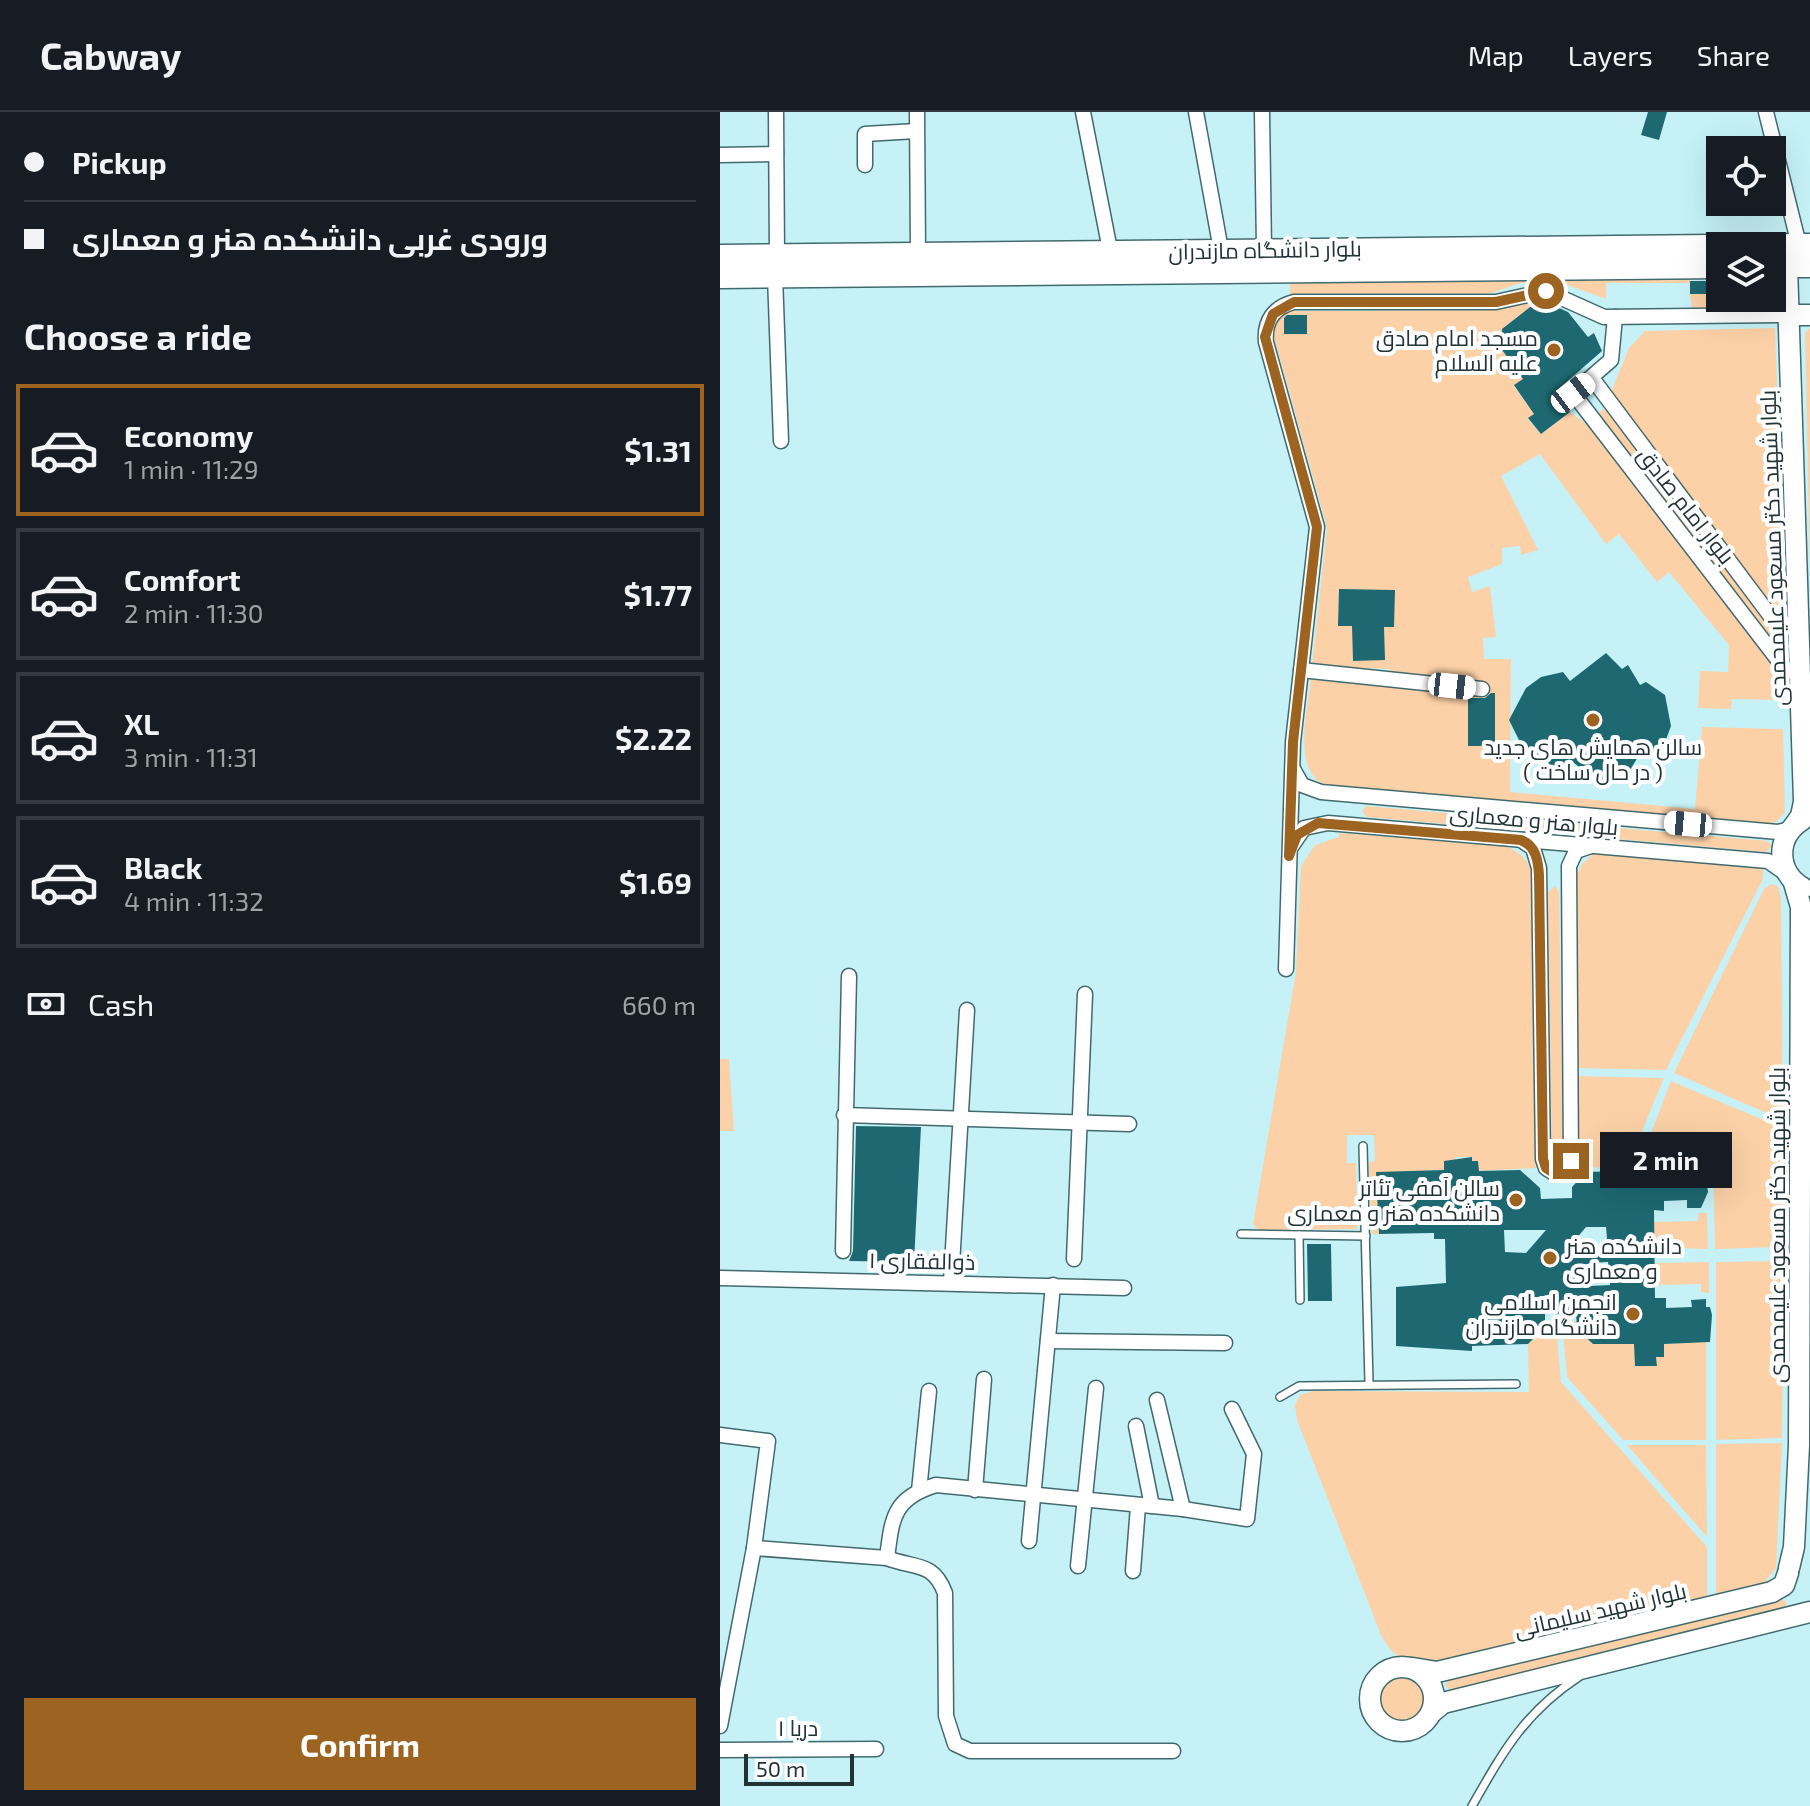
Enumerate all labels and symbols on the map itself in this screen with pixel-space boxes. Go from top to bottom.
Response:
street label: بلوار دانشگاه مازندران [1168,234,1362,265]
route start [1528,273,1564,309]
place label: مسجد امام صادق علیه السلام [1376,324,1538,379]
marker: مسجد امام صادق علیه السلام [1545,341,1563,359]
car [1547,369,1599,417]
street label: بلوار شهید دکتر مسعود علیمحمدی [1753,389,1793,706]
street label: بلوار امام صادق [1630,441,1741,571]
car [1427,672,1477,700]
marker: سالن همایش های جدید ( در حال ساخت ) [1584,711,1602,729]
place label: سالن همایش های جدید ( در حال ساخت ) [1484,733,1702,785]
street label: بلوار هنر و معماری [1448,799,1619,840]
car [1663,810,1713,838]
street label: بلوار شهید دکتر مسعود علیمحمدی [1763,1067,1791,1383]
callout: 2 min [1599,1133,1731,1189]
route end [1553,1143,1589,1179]
place label: سالن آمفی تئاتر دانشکده هنر و معماری [1287,1174,1500,1226]
marker: سالن آمفی تئاتر دانشکده هنر و معماری [1507,1191,1525,1209]
place label: دانشکده هنر و معماری [1564,1232,1682,1284]
street label: ذوالفقاری ۱ [869,1246,975,1275]
marker: دانشکده هنر و معماری [1541,1249,1559,1267]
place label: انجمن اسلامی دانشگاه مازندران [1465,1288,1617,1340]
marker: انجمن اسلامی دانشگاه مازندران [1624,1305,1642,1323]
street label: بلوار شهید سلیمانی [1511,1577,1689,1643]
street label: دریا ۱ [778,1714,818,1741]
scale bar [744,1750,854,1786]

